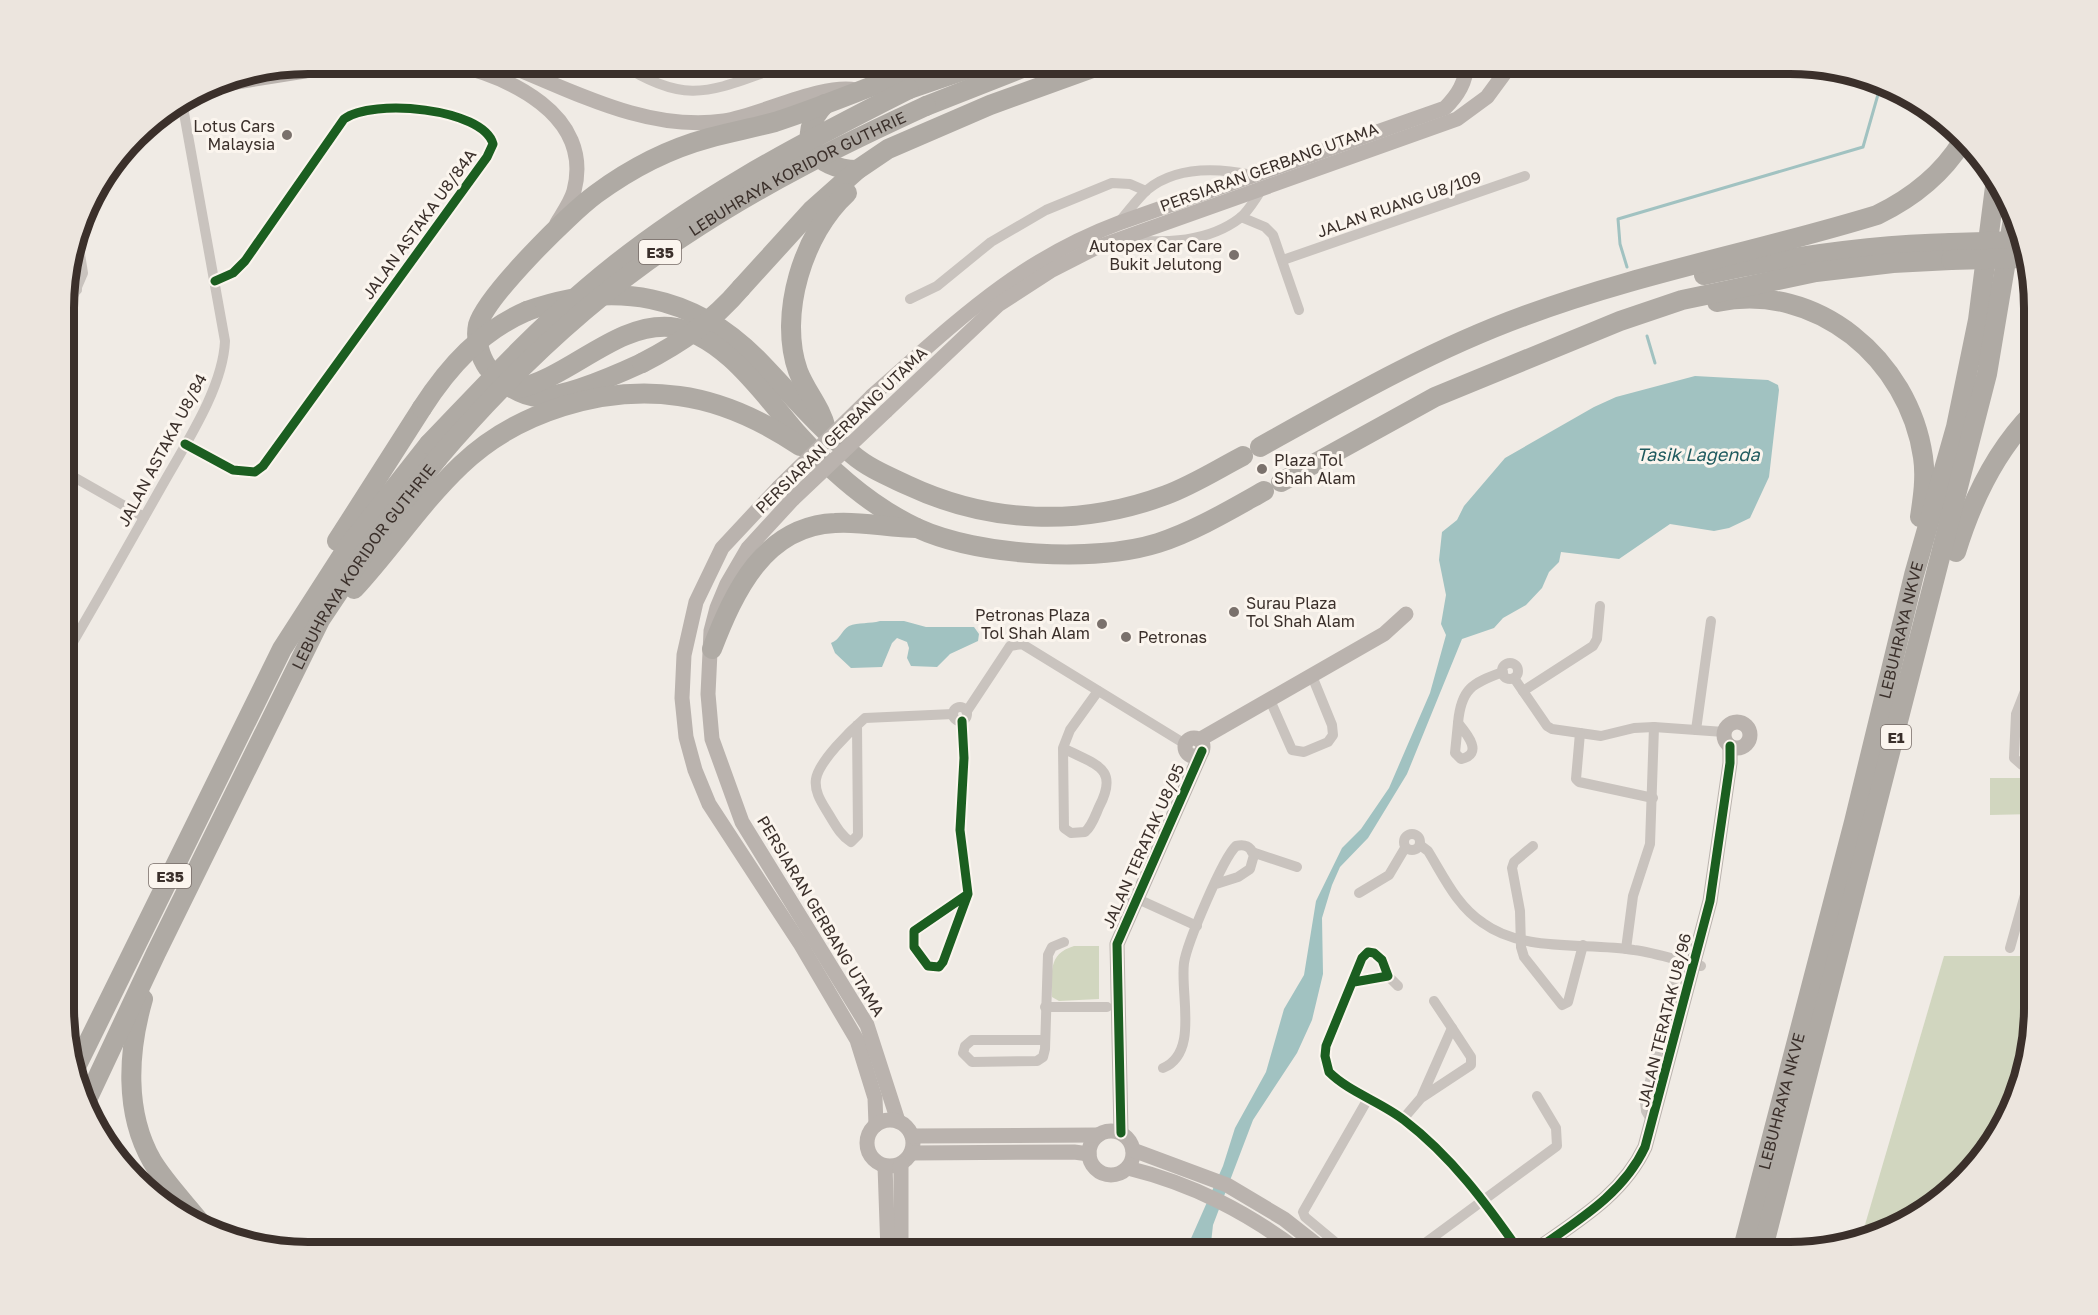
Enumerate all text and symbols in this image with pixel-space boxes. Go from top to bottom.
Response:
street label: LEBUHRAYA KORIDOR GUTHRIE [685,107,909,240]
place label: Lotus Cars Malaysia [193,116,275,154]
street label: PERSIARAN GERBANG UTAMA [1157,118,1381,216]
marker: Lotus Cars Malaysia [280,128,294,142]
street label: JALAN ASTAKA U8/84A [358,145,480,303]
street label: JALAN RUANG U8/109 [1314,167,1484,241]
place label: Autopex Car Care Bukit Jelutong [1089,236,1222,274]
road number: E35 [639,240,681,264]
marker: Autopex Car Care Bukit Jelutong [1227,248,1241,262]
street label: PERSIARAN GERBANG UTAMA [751,342,931,517]
street label: JALAN ASTAKA U8/84 [113,370,211,530]
water label: Tasik Lagenda [1636,443,1760,465]
place label: Plaza Tol Shah Alam [1274,450,1356,488]
street label: LEBUHRAYA KORIDOR GUTHRIE [287,460,439,673]
marker: Plaza Tol Shah Alam [1255,462,1269,476]
street label: LEBUHRAYA NKVE [1874,559,1927,701]
place label: Surau Plaza Tol Shah Alam [1246,593,1355,631]
place label: Petronas Plaza Tol Shah Alam [975,605,1090,643]
marker: Surau Plaza Tol Shah Alam [1227,605,1241,619]
marker: Petronas Plaza Tol Shah Alam [1095,617,1109,631]
place label: Petronas [1138,627,1207,647]
marker: Petronas [1119,630,1133,644]
road number: E1 [1881,725,1911,749]
street label: JALAN TERATAK U8/95 [1098,761,1188,931]
street label: PERSIARAN GERBANG UTAMA [753,812,889,1020]
road number: E35 [149,864,191,888]
street label: JALAN TERATAK U8/96 [1633,931,1695,1109]
street label: LEBUHRAYA NKVE [1754,1030,1809,1172]

